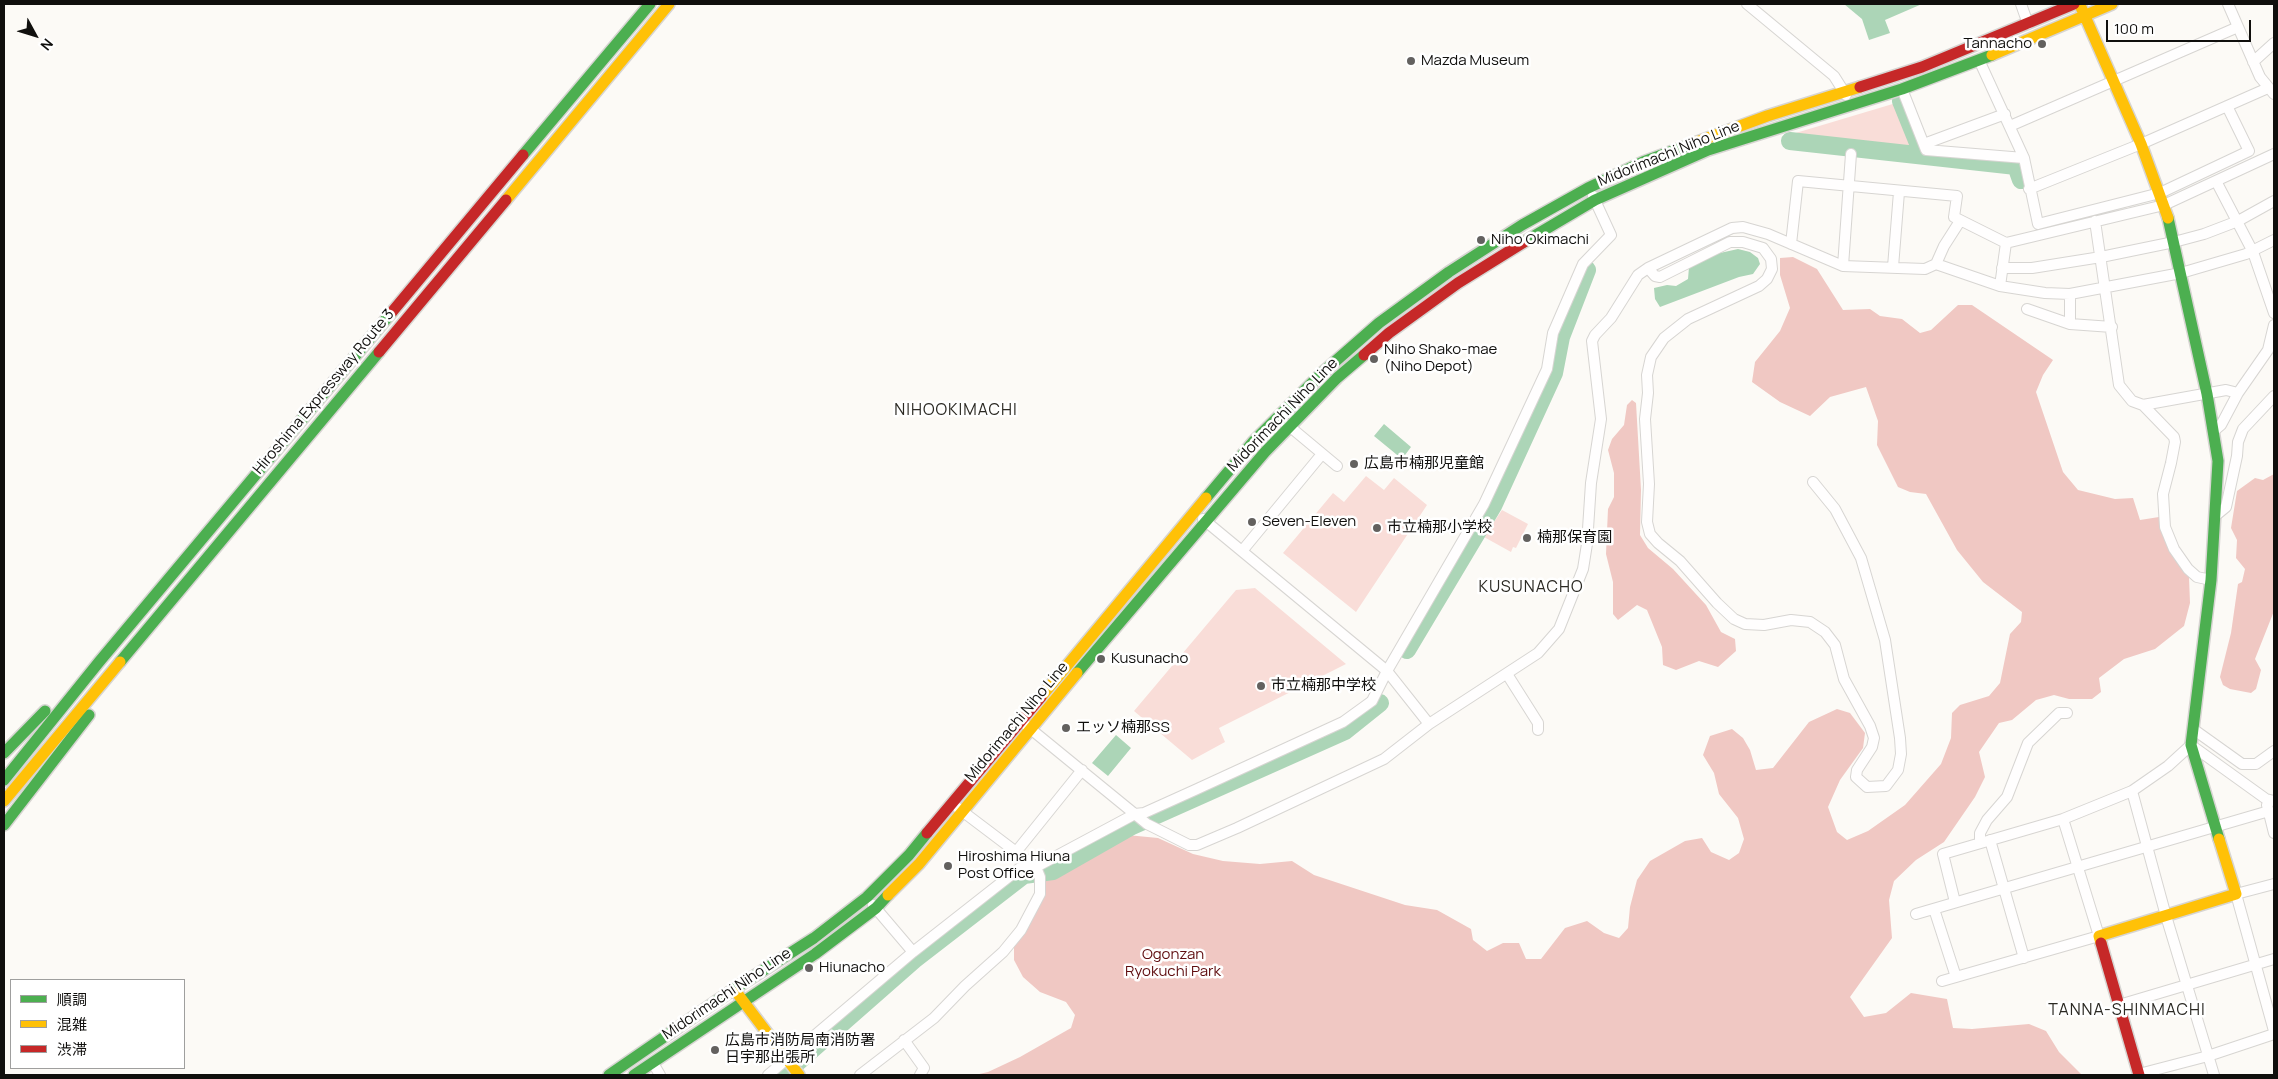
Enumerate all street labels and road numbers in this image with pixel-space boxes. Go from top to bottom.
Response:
street label: Midorimachi Niho Line [1596,117,1742,191]
street label: Hiroshima Expressway Route 3 [250,306,398,478]
street label: Midorimachi Niho Line [1224,354,1342,476]
street label: Midorimachi Niho Line [962,658,1072,786]
street label: Midorimachi Niho Line [659,944,795,1044]

